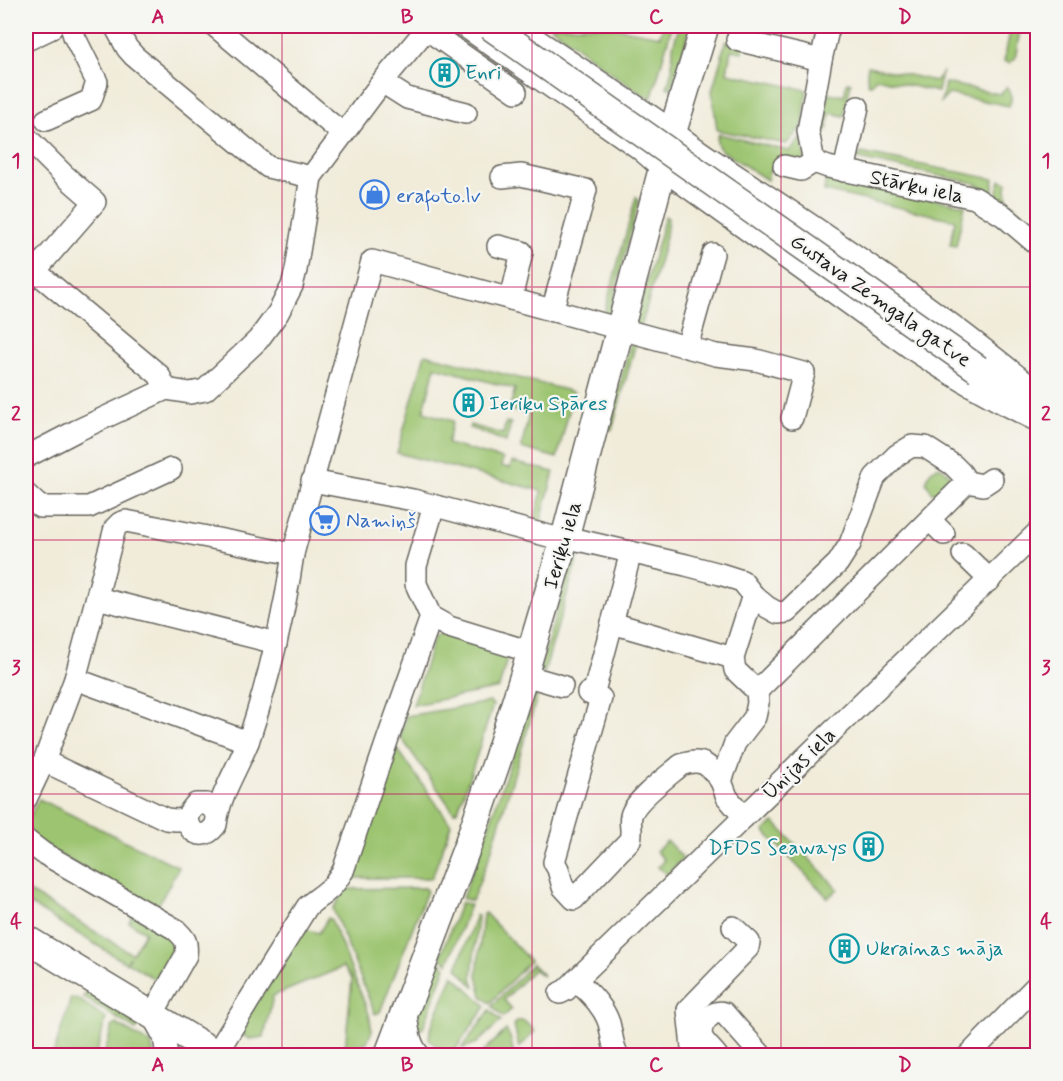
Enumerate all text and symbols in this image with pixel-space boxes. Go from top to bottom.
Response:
text: A [151,4,165,31]
text: B [401,4,414,31]
text: C [649,4,664,31]
text: D [898,4,912,31]
building icon: Enri [428,56,460,88]
place label: Enri [465,59,501,87]
text: 1 [12,148,20,175]
text: 1 [1042,148,1050,175]
street label: Stārķu iela [867,163,966,211]
shop icon: erafoto.lv [359,179,391,211]
place label: erafoto.lv [396,182,481,212]
street label: Gustava Zemgala gatve [784,228,977,375]
building icon: Ieriķu Spāres [452,387,484,419]
place label: Ieriķu Spāres [489,390,607,418]
text: 2 [11,401,21,428]
text: 2 [1041,401,1051,428]
street label: Ieriķu iela [537,498,589,592]
supermarket icon: Namiņš [309,504,341,536]
place label: Namiņš [346,507,416,535]
text: 3 [11,655,21,682]
text: 3 [1041,655,1051,682]
street label: Ūnijas iela [757,722,843,806]
building icon: DFDS Seaways [852,831,884,863]
place label: DFDS Seaways [708,834,847,862]
text: 4 [10,909,22,936]
text: 4 [1040,909,1052,936]
building icon: Ukrainas māja [829,932,861,964]
place label: Ukrainas māja [866,935,1003,963]
text: A [151,1052,165,1079]
text: B [401,1052,414,1079]
text: C [649,1052,664,1079]
text: D [898,1052,912,1079]

